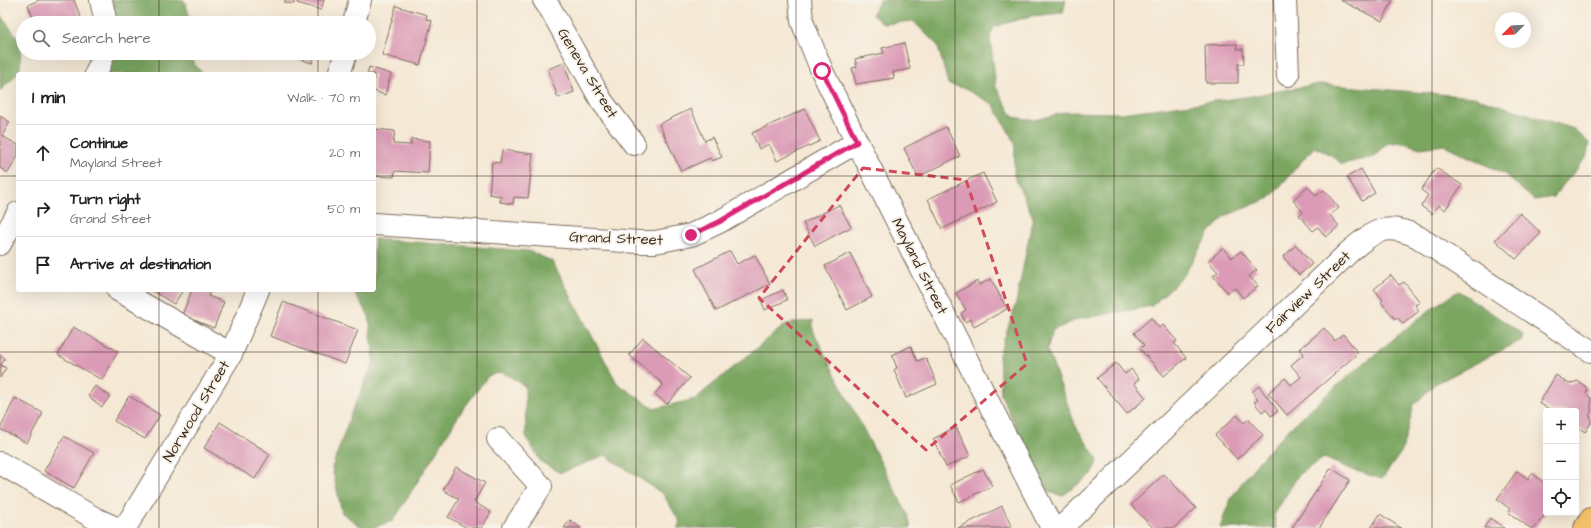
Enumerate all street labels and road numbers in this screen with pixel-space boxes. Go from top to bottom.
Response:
street label: Geneva Street [552,24,623,122]
street label: Mayland Street [885,214,953,319]
street label: Grand Street [569,226,663,251]
street label: Fairview Street [1261,246,1356,339]
street label: Norwood Street [158,357,235,466]

